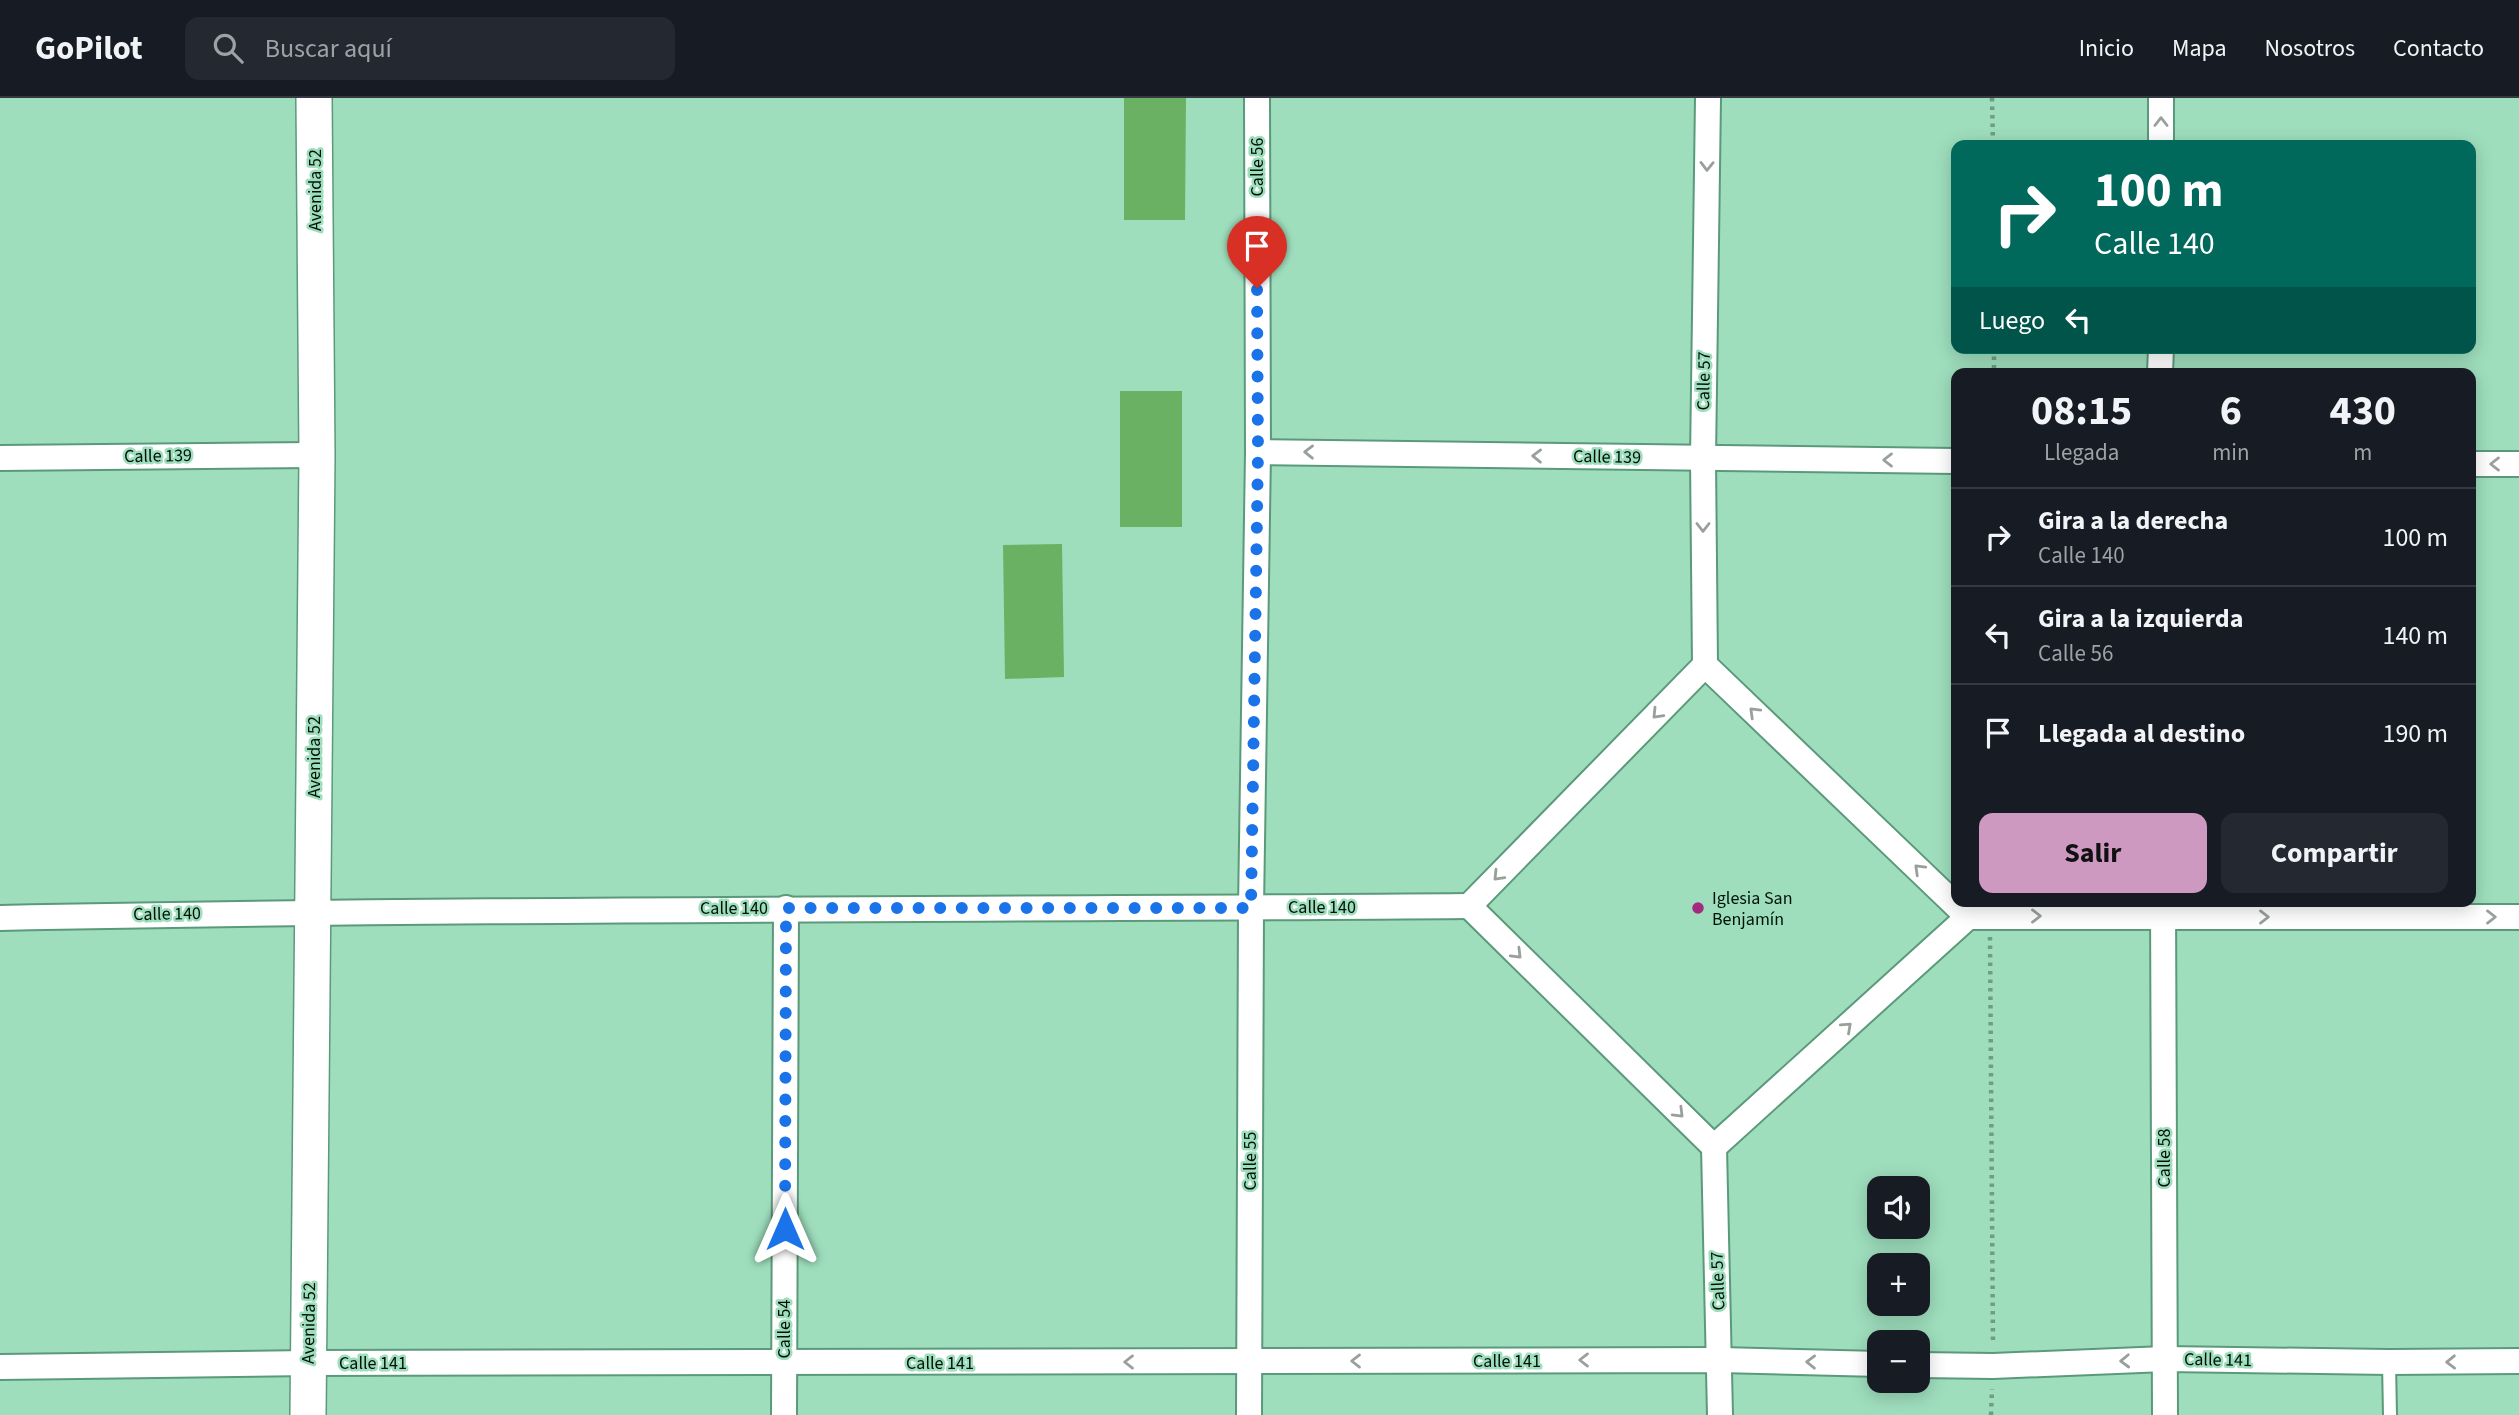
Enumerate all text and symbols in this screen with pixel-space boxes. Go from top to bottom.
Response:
search box [185,17,675,80]
text: GoPilot [35,25,143,72]
icon: search [209,29,247,67]
text: Buscar aquí [265,30,392,67]
text: Inicio [2079,31,2134,66]
text: Mapa [2172,31,2227,66]
text: Nosotros [2265,31,2355,66]
text: Contacto [2393,31,2484,66]
one-way arrow [2153,116,2169,126]
street label: Calle 56 [1245,137,1270,196]
street label: Avenida 52 [303,149,328,231]
text: 100 m [2094,156,2223,226]
one-way arrow [1700,161,1715,172]
icon: right [1979,168,2070,259]
pin [1227,216,1287,288]
text: Calle 140 [2094,221,2215,267]
icon: arrive [1238,227,1276,265]
icon: left [2059,301,2097,339]
text: Luego [1979,302,2045,339]
street label: Calle 57 [1691,351,1717,411]
text: 08:15 [2031,381,2132,441]
text: 6 [2220,381,2242,441]
text: 430 [2329,381,2396,441]
text: Llegada [2044,436,2119,469]
text: min [2212,436,2250,469]
text: m [2353,436,2372,469]
street label: Calle 139 [124,443,192,469]
street label: Calle 139 [1573,444,1641,470]
one-way arrow [1303,445,1314,460]
one-way arrow [1531,449,1542,464]
one-way arrow [1883,452,1893,468]
one-way arrow [2489,456,2500,472]
text: Gira a la derecha [2038,502,2228,539]
icon: right [1979,518,2017,556]
text: 100 m [2382,519,2448,556]
one-way arrow [1696,522,1711,533]
text: Calle 140 [2038,539,2125,572]
text: Gira a la izquierda [2038,600,2243,637]
icon: left [1979,616,2017,654]
text: 140 m [2382,617,2448,654]
text: Calle 56 [2038,637,2113,670]
one-way arrow [1652,705,1665,718]
one-way arrow [1749,708,1762,721]
icon: arrive [1979,714,2017,752]
text: Llegada al destino [2038,715,2245,752]
text: 190 m [2382,715,2448,752]
street label: Avenida 52 [302,716,327,798]
button: Salir [1979,813,2207,893]
button: Compartir [2221,813,2448,893]
one-way arrow [1914,865,1927,878]
one-way arrow [1493,868,1506,881]
place label: Iglesia San Benjamín [1712,886,1793,932]
street label: Calle 140 [1288,895,1356,920]
street label: Calle 140 [700,896,768,921]
marker: Iglesia San Benjamín [1690,900,1706,916]
street label: Calle 140 [133,901,201,927]
one-way arrow [2032,908,2042,924]
one-way arrow [2259,909,2270,925]
one-way arrow [2487,909,2497,925]
one-way arrow [1509,945,1522,958]
one-way arrow [1838,1023,1851,1035]
one-way arrow [1671,1105,1684,1118]
street label: Calle 58 [2152,1128,2177,1187]
street label: Calle 55 [1238,1131,1263,1190]
map controls [1867,1176,1930,1393]
button: sound [1867,1176,1930,1239]
position arrow [748,1192,822,1266]
street label: Calle 57 [1704,1251,1732,1311]
button: + [1867,1253,1930,1316]
street label: Avenida 52 [296,1282,322,1364]
street label: Calle 54 [772,1299,797,1358]
button: − [1867,1330,1930,1393]
street label: Calle 141 [2184,1347,2252,1373]
street label: Calle 141 [1473,1349,1541,1374]
street label: Calle 141 [339,1351,407,1376]
street label: Calle 141 [906,1351,974,1376]
one-way arrow [1578,1352,1589,1368]
one-way arrow [1351,1353,1361,1369]
one-way arrow [2120,1353,2131,1368]
one-way arrow [1123,1354,1134,1370]
one-way arrow [1806,1354,1816,1370]
one-way arrow [2445,1354,2456,1369]

